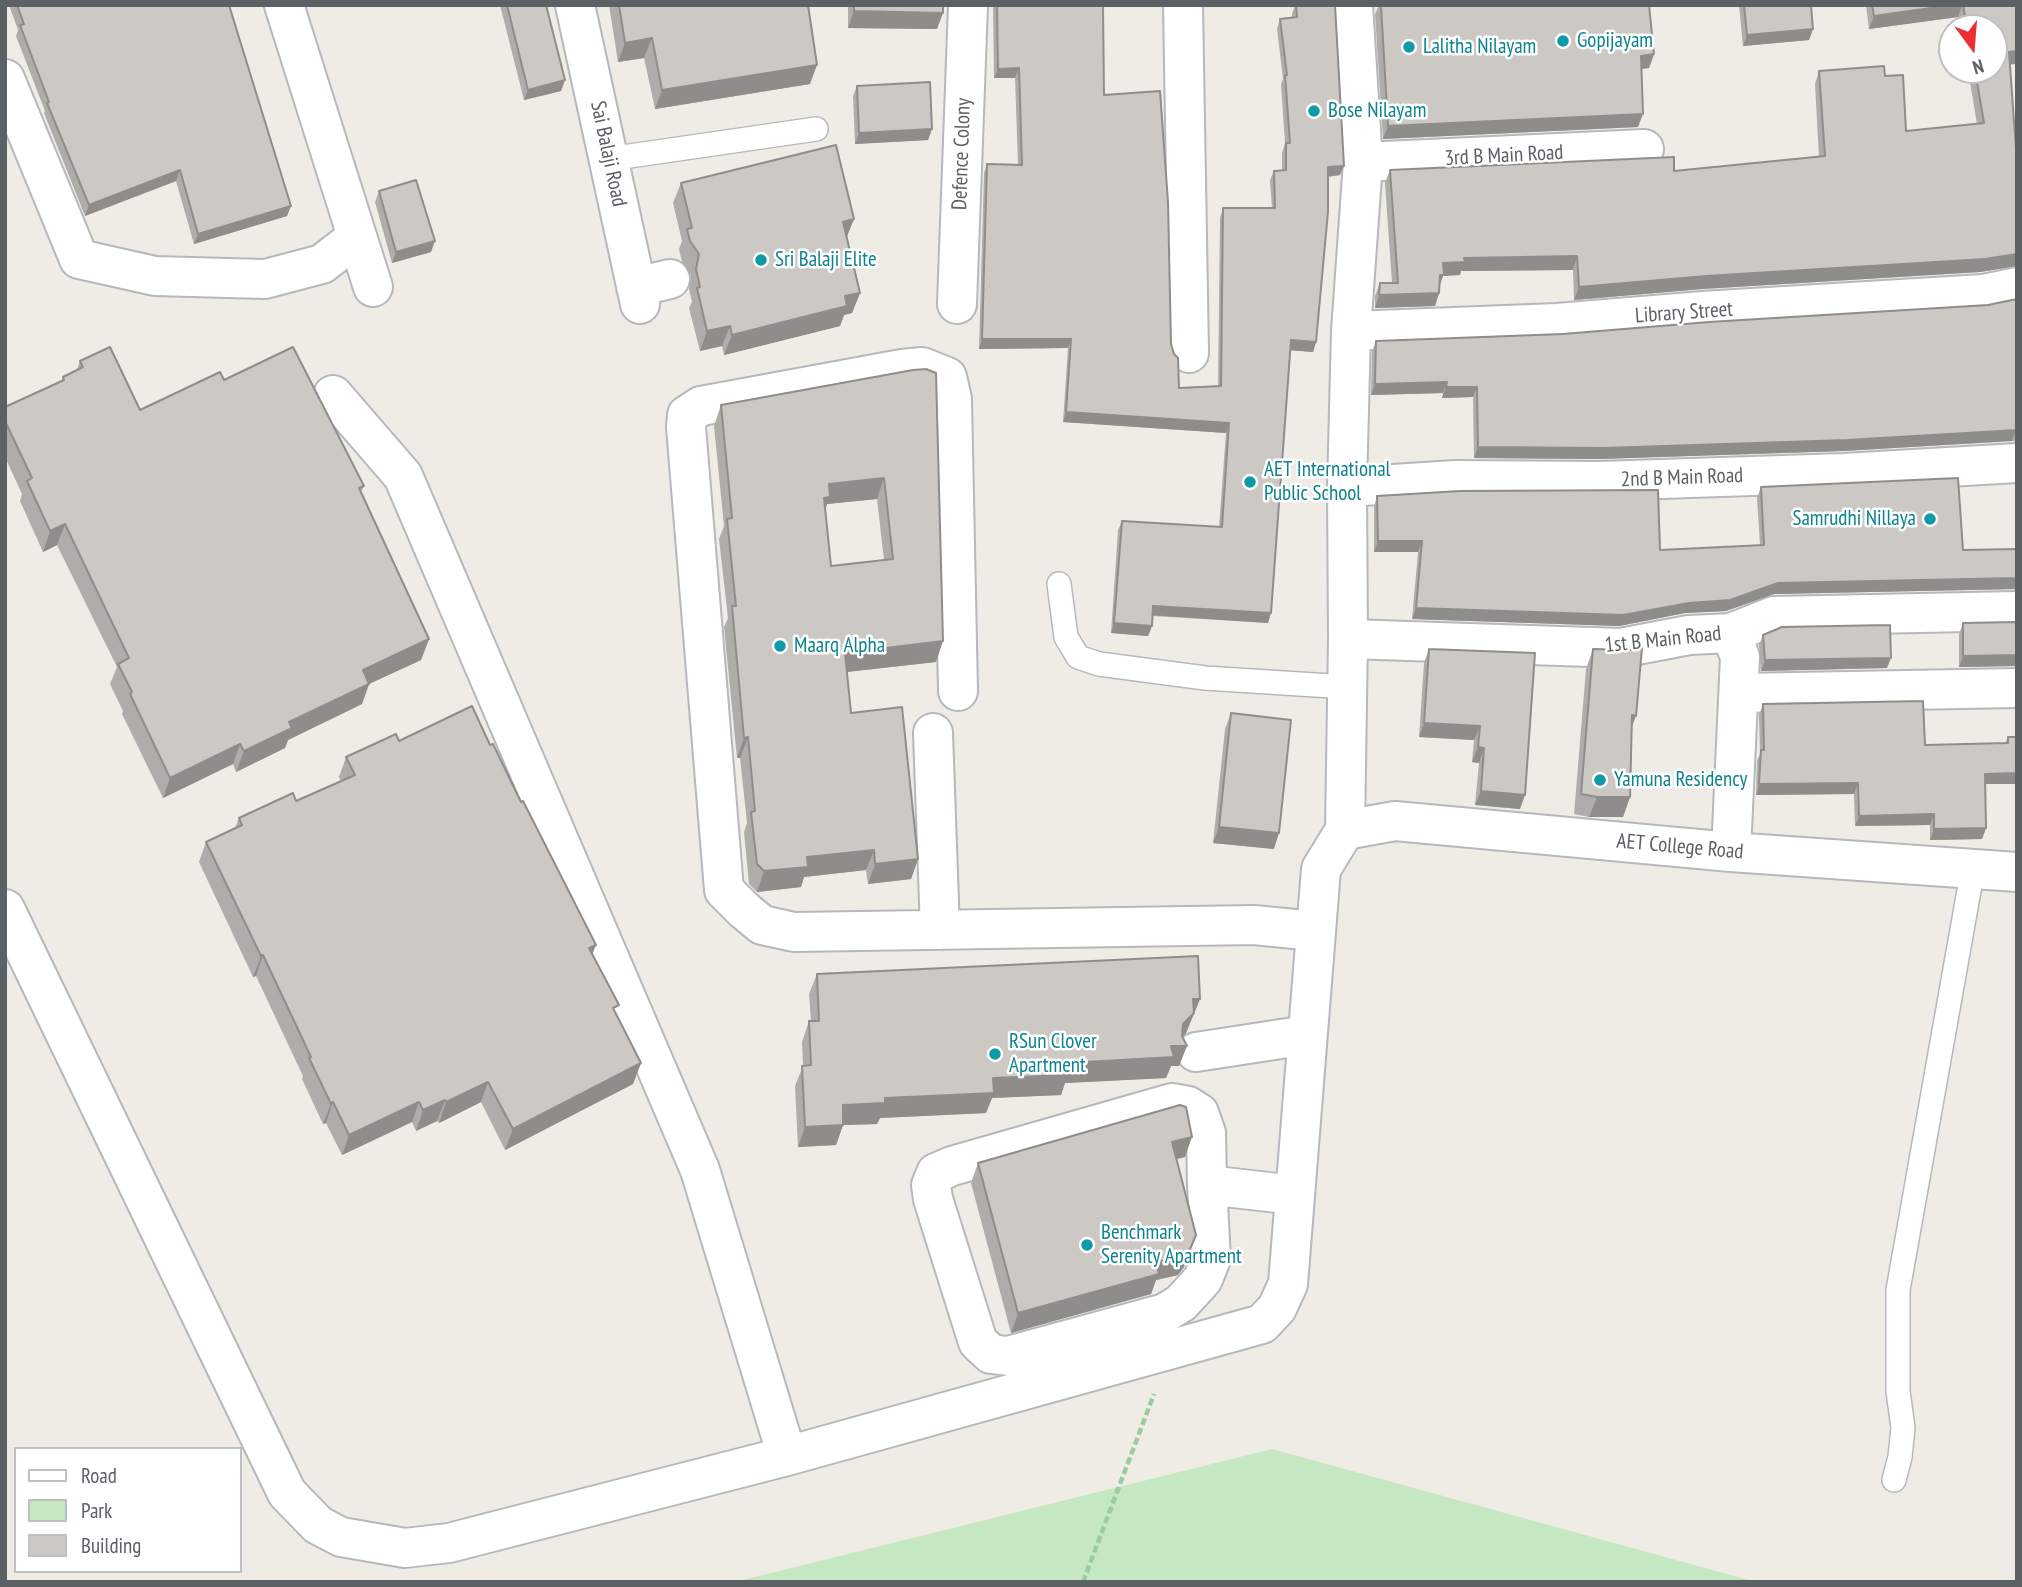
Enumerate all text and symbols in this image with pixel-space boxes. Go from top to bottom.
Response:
north arrow [1938,14,2008,84]
place label: Gopijayam [1577,28,1653,54]
marker: Gopijayam [1555,33,1571,49]
place label: Lalitha Nilayam [1423,34,1536,60]
marker: Lalitha Nilayam [1401,39,1417,55]
text: N [1970,54,1986,80]
street label: Defence Colony [947,97,977,211]
place label: Bose Nilayam [1328,98,1426,124]
street label: Sai Balaji Road [585,99,631,209]
marker: Bose Nilayam [1306,103,1322,119]
street label: 3rd B Main Road [1444,140,1564,172]
place label: Sri Balaji Elite [775,247,877,273]
marker: Sri Balaji Elite [753,252,769,268]
street label: Library Street [1634,297,1734,329]
place label: AET International Public School [1264,457,1390,507]
street label: 2nd B Main Road [1620,463,1744,493]
marker: AET International Public School [1242,474,1258,490]
place label: Samrudhi Nillaya [1792,506,1916,532]
marker: Samrudhi Nillaya [1922,511,1938,527]
street label: 1st B Main Road [1604,621,1722,659]
place label: Maarq Alpha [794,633,885,659]
marker: Maarq Alpha [772,638,788,654]
place label: Yamuna Residency [1614,767,1747,793]
marker: Yamuna Residency [1592,772,1608,788]
street label: AET College Road [1616,829,1744,865]
place label: RSun Clover Apartment [1009,1029,1097,1079]
marker: RSun Clover Apartment [987,1046,1003,1062]
place label: Benchmark Serenity Apartment [1101,1220,1242,1270]
marker: Benchmark Serenity Apartment [1079,1237,1095,1253]
legend [14,1447,242,1573]
text: Road [81,1462,117,1489]
text: Park [81,1497,112,1524]
text: Building [81,1532,141,1559]

